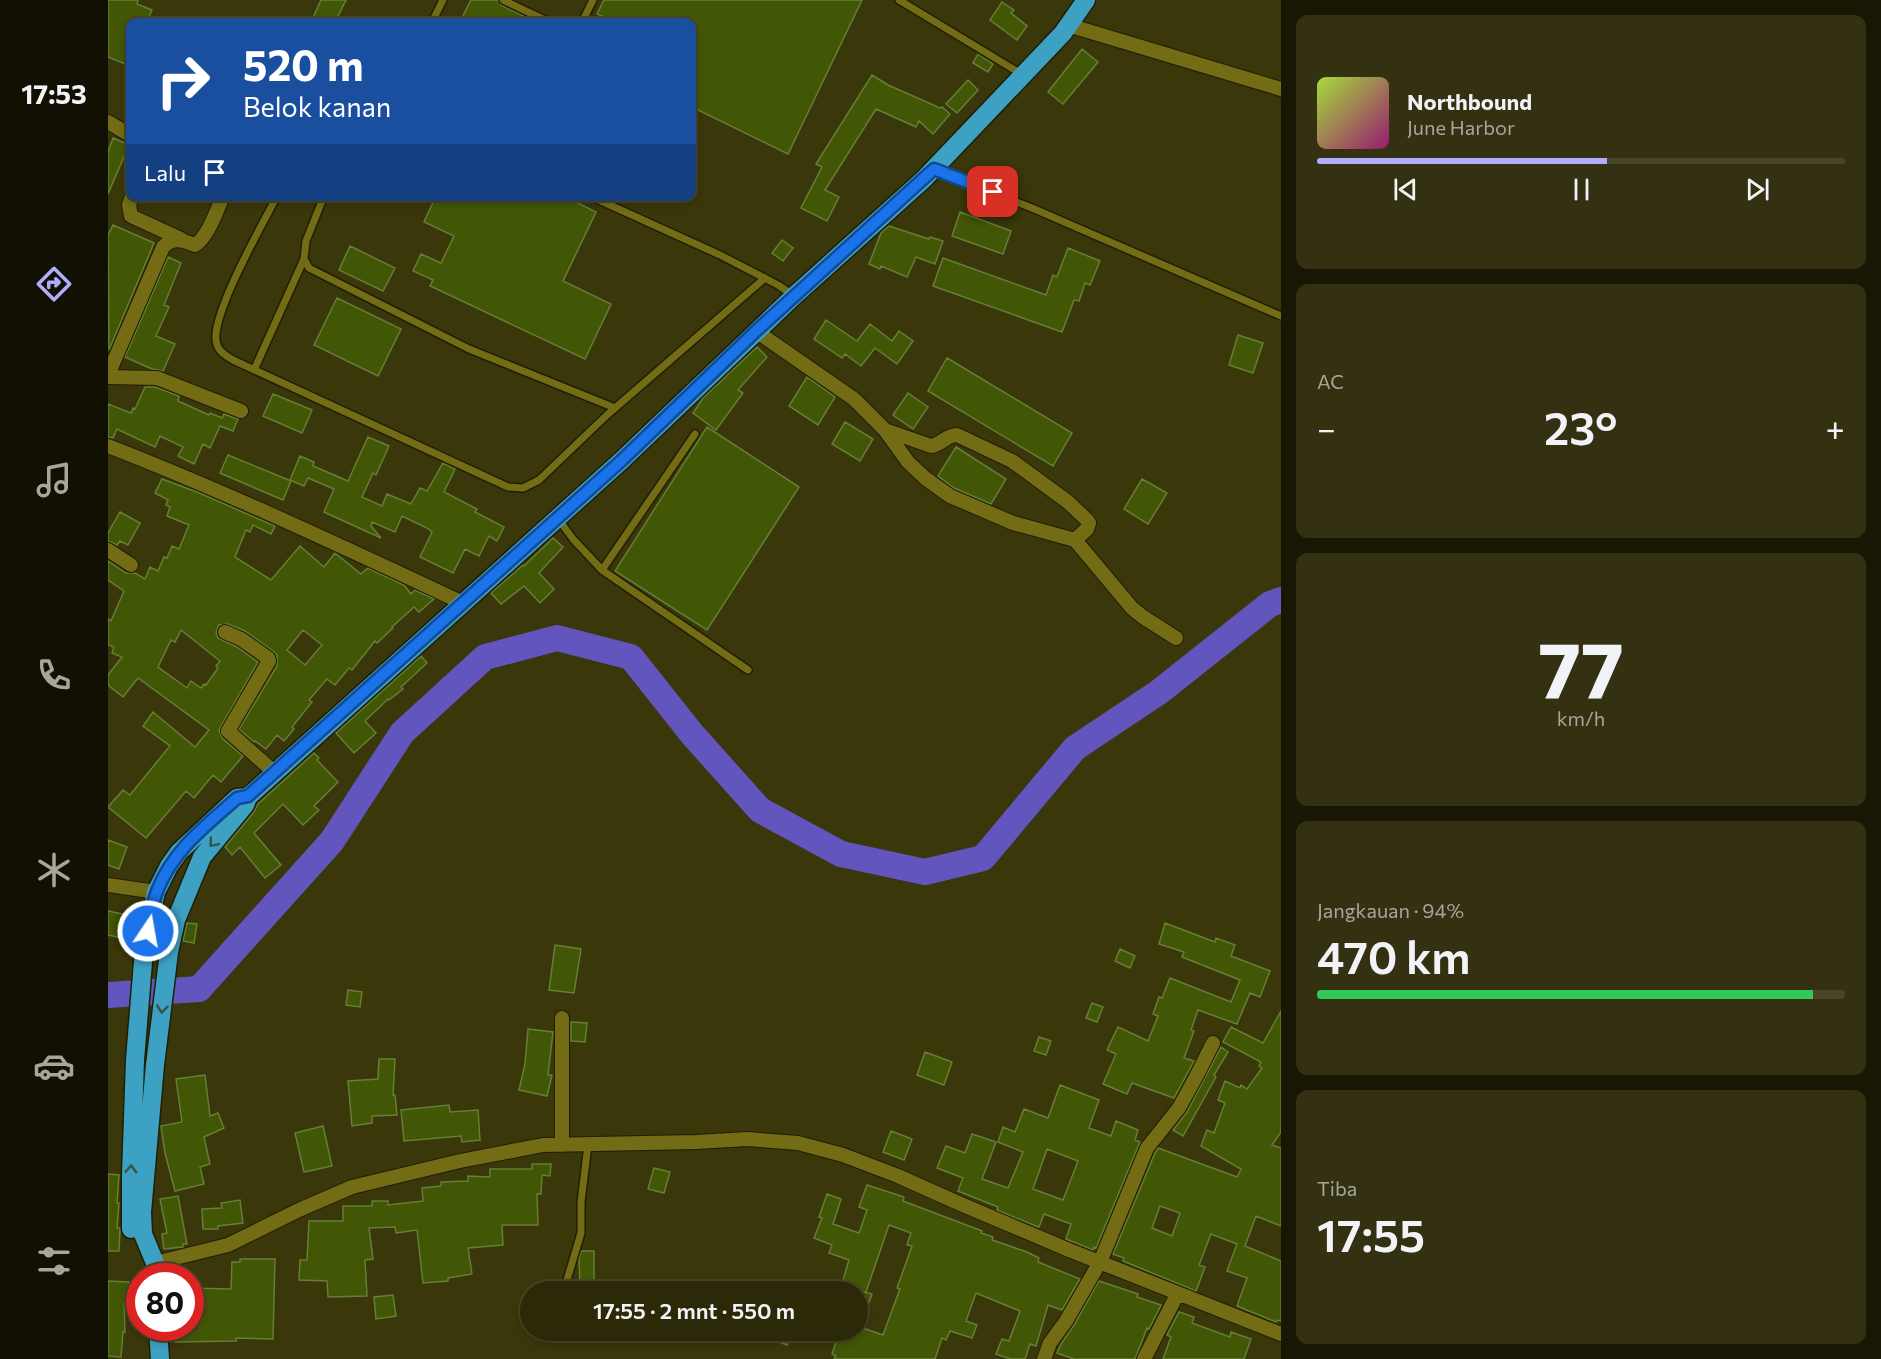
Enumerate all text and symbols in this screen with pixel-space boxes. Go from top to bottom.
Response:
text: 520 m [243,38,364,90]
icon: right [144,42,222,120]
text: 17:53 [21,77,87,110]
text: Northbound [1407,88,1532,115]
text: Belok kanan [243,90,391,123]
text: June Harbor [1407,115,1515,139]
icon: arrive [198,156,231,189]
text: Lalu [144,159,186,186]
pin [967,166,1018,217]
icon: previous [1389,173,1422,206]
icon: pause [1565,173,1598,206]
icon: next [1741,173,1774,206]
icon: arrive [976,175,1009,208]
icon: directions [33,263,75,305]
text: AC [1317,369,1344,393]
text: 23° [1544,399,1617,454]
text: − [1317,407,1336,448]
text: + [1826,407,1845,448]
icon: music [33,459,75,501]
text: 77 [1538,619,1624,714]
icon: phone [33,654,75,696]
text: km/h [1557,706,1605,730]
one-way arrow [210,836,221,847]
icon: climate [33,849,75,891]
text: Jangkauan · 94% [1317,898,1464,922]
position arrow [116,899,180,963]
text: 470 km [1317,928,1471,983]
one-way arrow [157,1004,169,1013]
icon: car [33,1045,75,1087]
one-way arrow [125,1165,137,1174]
text: Tiba [1317,1176,1357,1200]
text: 17:55 [1317,1206,1425,1261]
icon: filters [33,1240,75,1282]
speed limit sign: 80 [126,1263,204,1341]
text: 17:55 · 2 mnt · 550 m [593,1297,795,1324]

